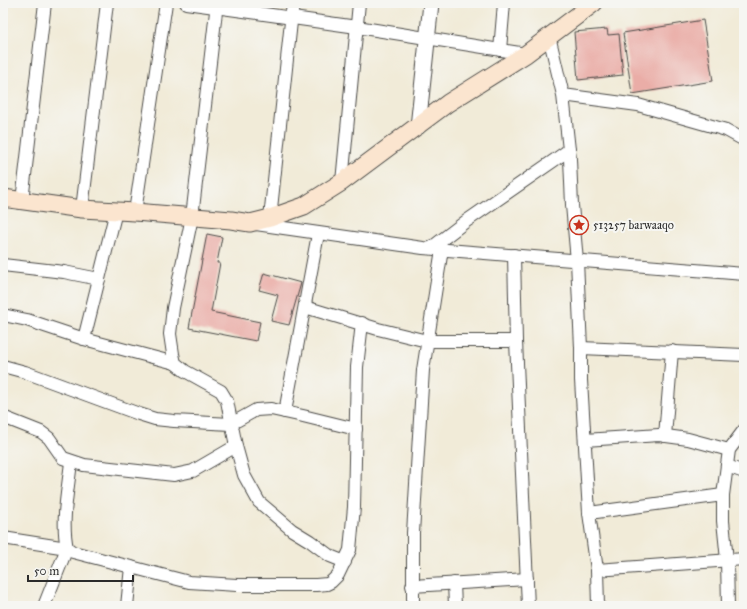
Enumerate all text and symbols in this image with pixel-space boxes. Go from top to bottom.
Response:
place icon: 513257 barwaaqo [568,214,590,236]
place label: 513257 barwaaqo [593,218,674,233]
scale bar [28,557,133,583]
text: 50 m [34,564,59,578]

